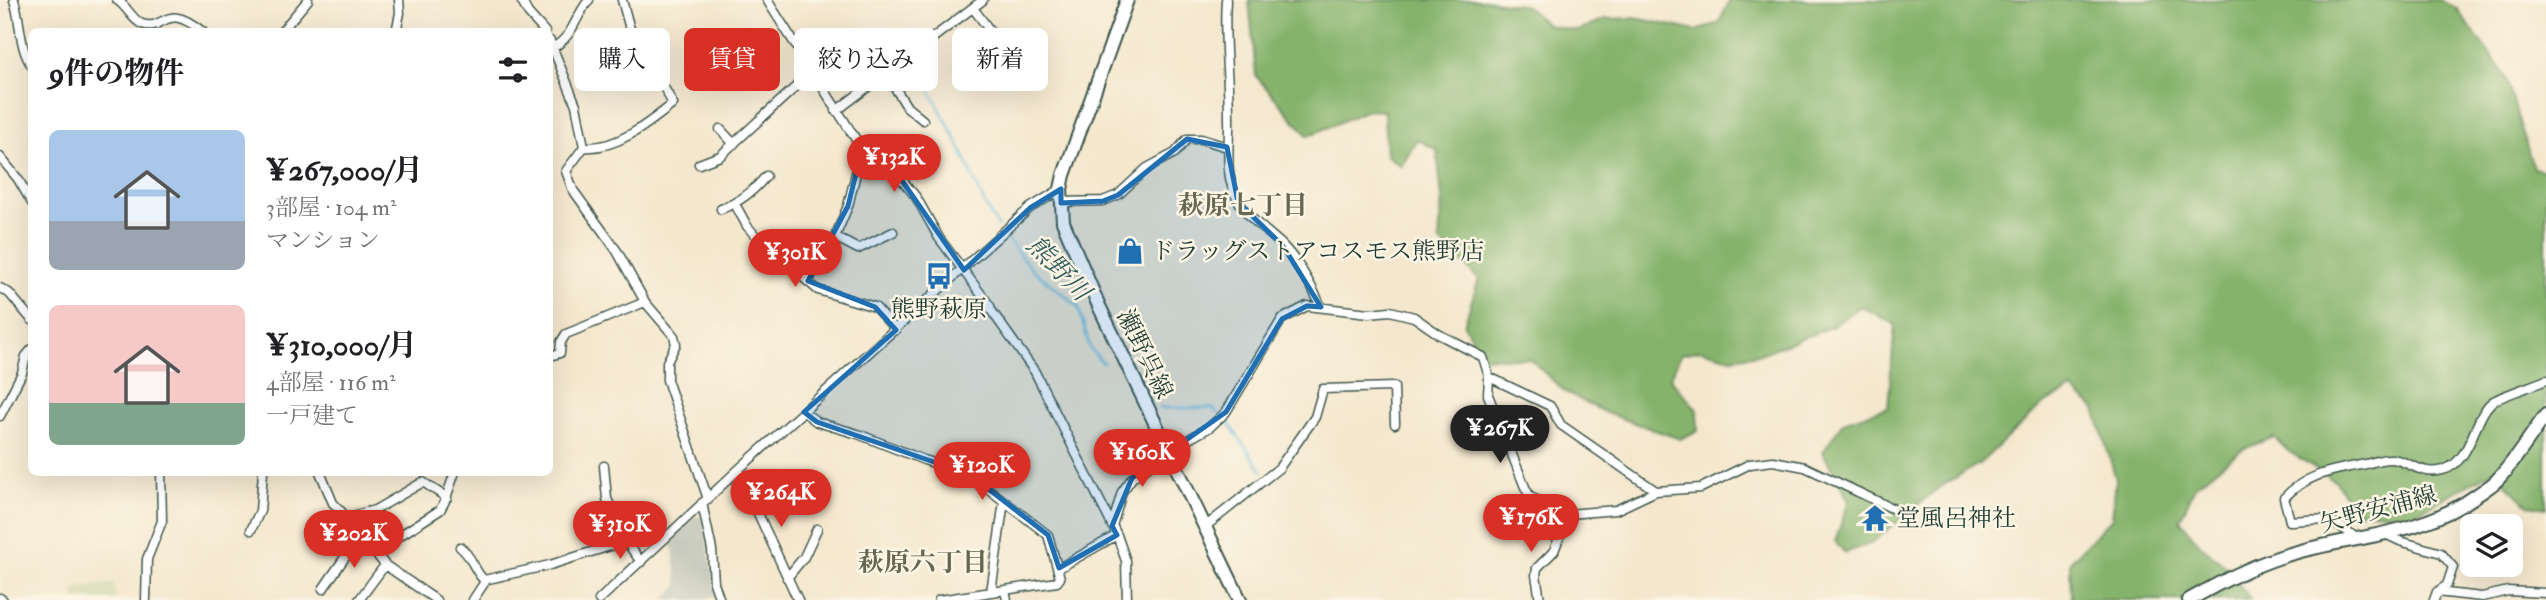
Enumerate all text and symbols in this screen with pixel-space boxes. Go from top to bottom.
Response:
chip: 購入 [574,28,670,91]
chip: 賃貸 [684,28,780,91]
chip: 絞り込み [794,28,938,91]
chip: 新着 [952,28,1048,91]
icon: filters [494,51,532,89]
text: 9件の物件 [49,55,184,92]
pin: ¥132K [845,134,943,194]
text: ¥132K [863,142,925,171]
text: ¥267,000/月 [266,152,423,189]
icon: home [105,158,189,242]
district label: 萩原七丁目 [1178,190,1308,222]
text: 3部屋 · 104 m² [266,193,396,222]
text: マンション [266,226,380,255]
pin: ¥301K [746,230,844,289]
water label: 熊野川 [1020,230,1099,310]
shop icon: ドラッグストアコスモス熊野店 [1115,236,1145,266]
place label: ドラッグストアコスモス熊野店 [1151,236,1484,267]
text: ¥301K [764,237,826,266]
bus stop icon: 熊野萩原 [924,261,954,291]
place label: 熊野萩原 [891,294,987,325]
street label: 瀬野呉線 [1110,304,1180,404]
text: ¥310,000/月 [266,327,417,364]
icon: home [105,333,189,417]
text: 4部屋 · 116 m² [266,368,396,397]
text: 一戸建て [266,401,358,430]
pin: ¥267K [1451,406,1549,465]
text: ¥267K [1466,413,1534,442]
pin: ¥160K [1093,430,1191,489]
text: ¥160K [1110,437,1174,466]
pin: ¥120K [933,442,1031,502]
text: ¥120K [949,450,1015,479]
pin: ¥264K [732,470,830,529]
text: ¥264K [746,477,816,506]
street label: 矢野安浦線 [2316,479,2440,540]
pin: ¥176K [1482,494,1580,554]
pin: ¥310K [571,502,669,561]
text: ¥176K [1499,502,1563,531]
temple icon: 堂風呂神社 [1860,503,1890,533]
place label: 堂風呂神社 [1896,503,2016,534]
text: ¥310K [589,509,651,538]
pin: ¥202K [305,510,403,570]
map controls [2460,514,2523,577]
button: layers [2460,514,2523,577]
text: ¥202K [320,518,388,547]
district label: 萩原六丁目 [858,547,988,579]

